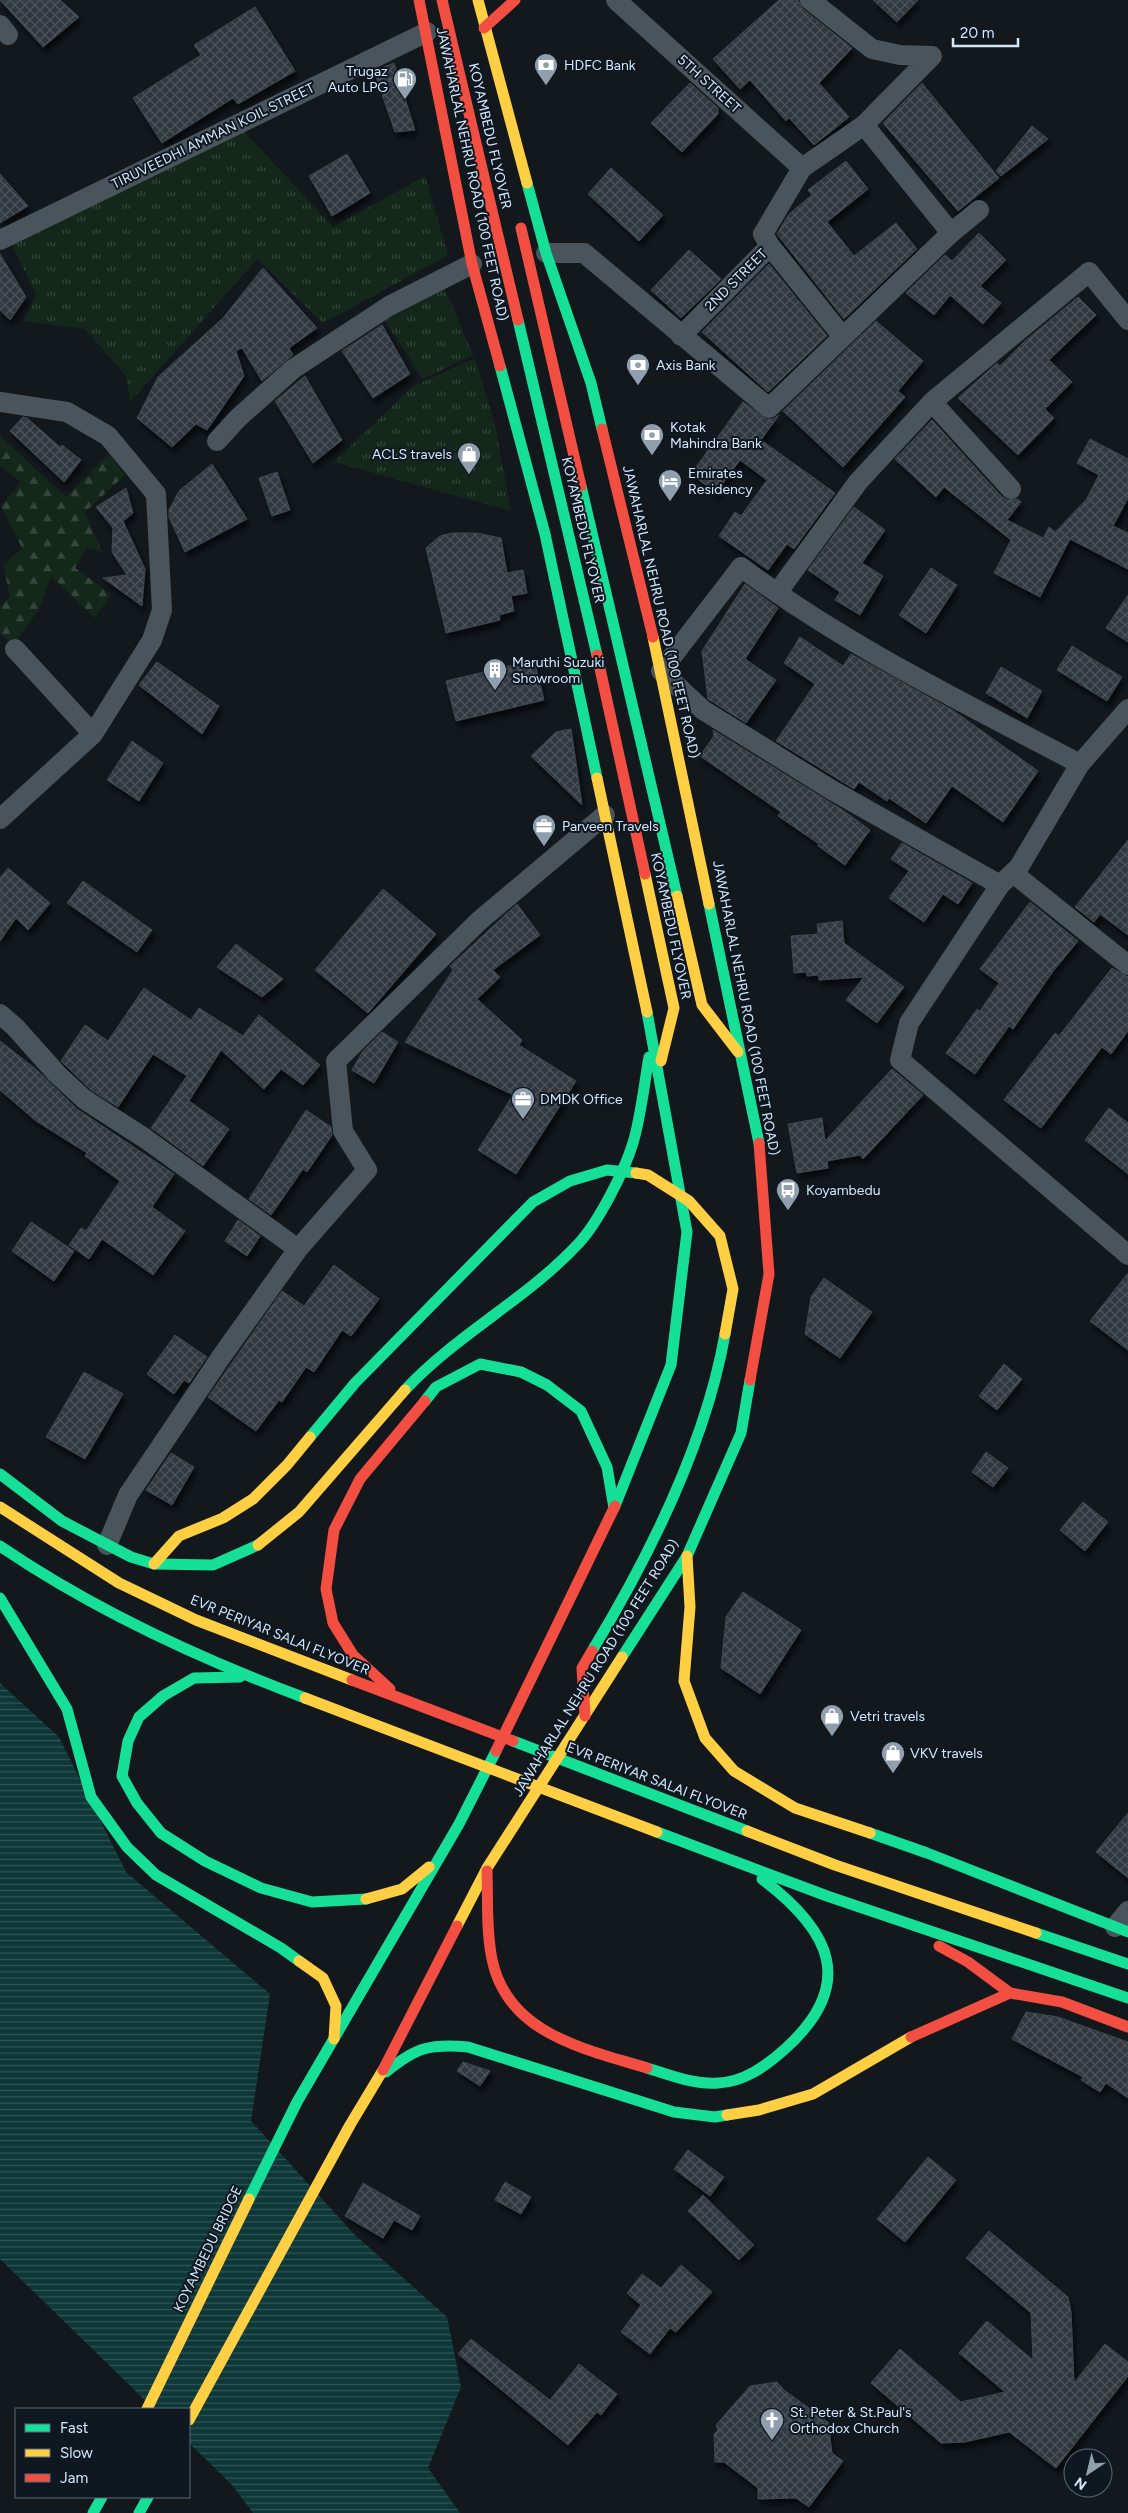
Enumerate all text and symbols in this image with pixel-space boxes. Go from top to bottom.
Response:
scale bar [953,15,1018,47]
text: 20 m [960,24,994,42]
street label: JAWAHARLAL NEHRU ROAD (100 FEET ROAD) [432,25,512,323]
street label: 5TH STREET [674,51,744,117]
bank icon: HDFC Bank [533,52,559,86]
place label: HDFC Bank [564,57,636,74]
street label: KOYAMBEDU FLYOVER [465,61,515,211]
place label: Trugaz Auto LPG [328,63,388,96]
fuel station icon: Trugaz Auto LPG [392,66,418,100]
street label: TIRUVEEDHI AMMAN KOIL STREET [109,79,318,193]
street label: 2ND STREET [701,245,771,315]
bank icon: Axis Bank [625,352,651,386]
place label: Axis Bank [656,357,716,374]
place label: Kotak Mahindra Bank [670,419,762,452]
bank icon: Kotak Mahindra Bank [639,422,665,456]
shop icon: ACLS travels [456,441,482,475]
place label: ACLS travels [372,446,452,463]
street label: KOYAMBEDU FLYOVER [558,455,608,605]
street label: JAWAHARLAL NEHRU ROAD (100 FEET ROAD) [619,464,703,760]
place label: Emirates Residency [688,465,753,498]
hotel icon: Emirates Residency [657,468,683,502]
place label: Maruthi Suzuki Showroom [512,654,604,687]
building icon: Maruthi Suzuki Showroom [482,657,508,691]
office icon: Parveen Travels [531,813,557,847]
place label: Parveen Travels [562,818,659,835]
street label: KOYAMBEDU FLYOVER [647,851,695,1001]
street label: JAWAHARLAL NEHRU ROAD (100 FEET ROAD) [709,859,783,1157]
office icon: DMDK Office [510,1086,536,1120]
place label: DMDK Office [540,1091,623,1108]
bus stop icon: Koyambedu [775,1177,801,1211]
place label: Koyambedu [806,1182,880,1199]
street label: JAWAHARLAL NEHRU ROAD (100 FEET ROAD) [509,1536,683,1800]
street label: EVR PERIYAR SALAI FLYOVER [188,1591,372,1679]
shop icon: Vetri travels [819,1703,845,1737]
place label: Vetri travels [850,1708,925,1725]
street label: EVR PERIYAR SALAI FLYOVER [564,1739,750,1823]
shop icon: VKV travels [880,1740,906,1774]
place label: VKV travels [910,1745,983,1762]
street label: KOYAMBEDU BRIDGE [170,2183,246,2315]
place label: St. Peter & St.Paul's Orthodox Church [790,2404,912,2437]
church icon: St. Peter & St.Paul's Orthodox Church [759,2407,785,2441]
legend [15,2408,190,2498]
text: Fast [60,2419,89,2437]
text: Slow [60,2444,93,2462]
north arrow [1063,2448,1113,2498]
text: Jam [60,2469,88,2487]
text: N [1072,2473,1090,2493]

